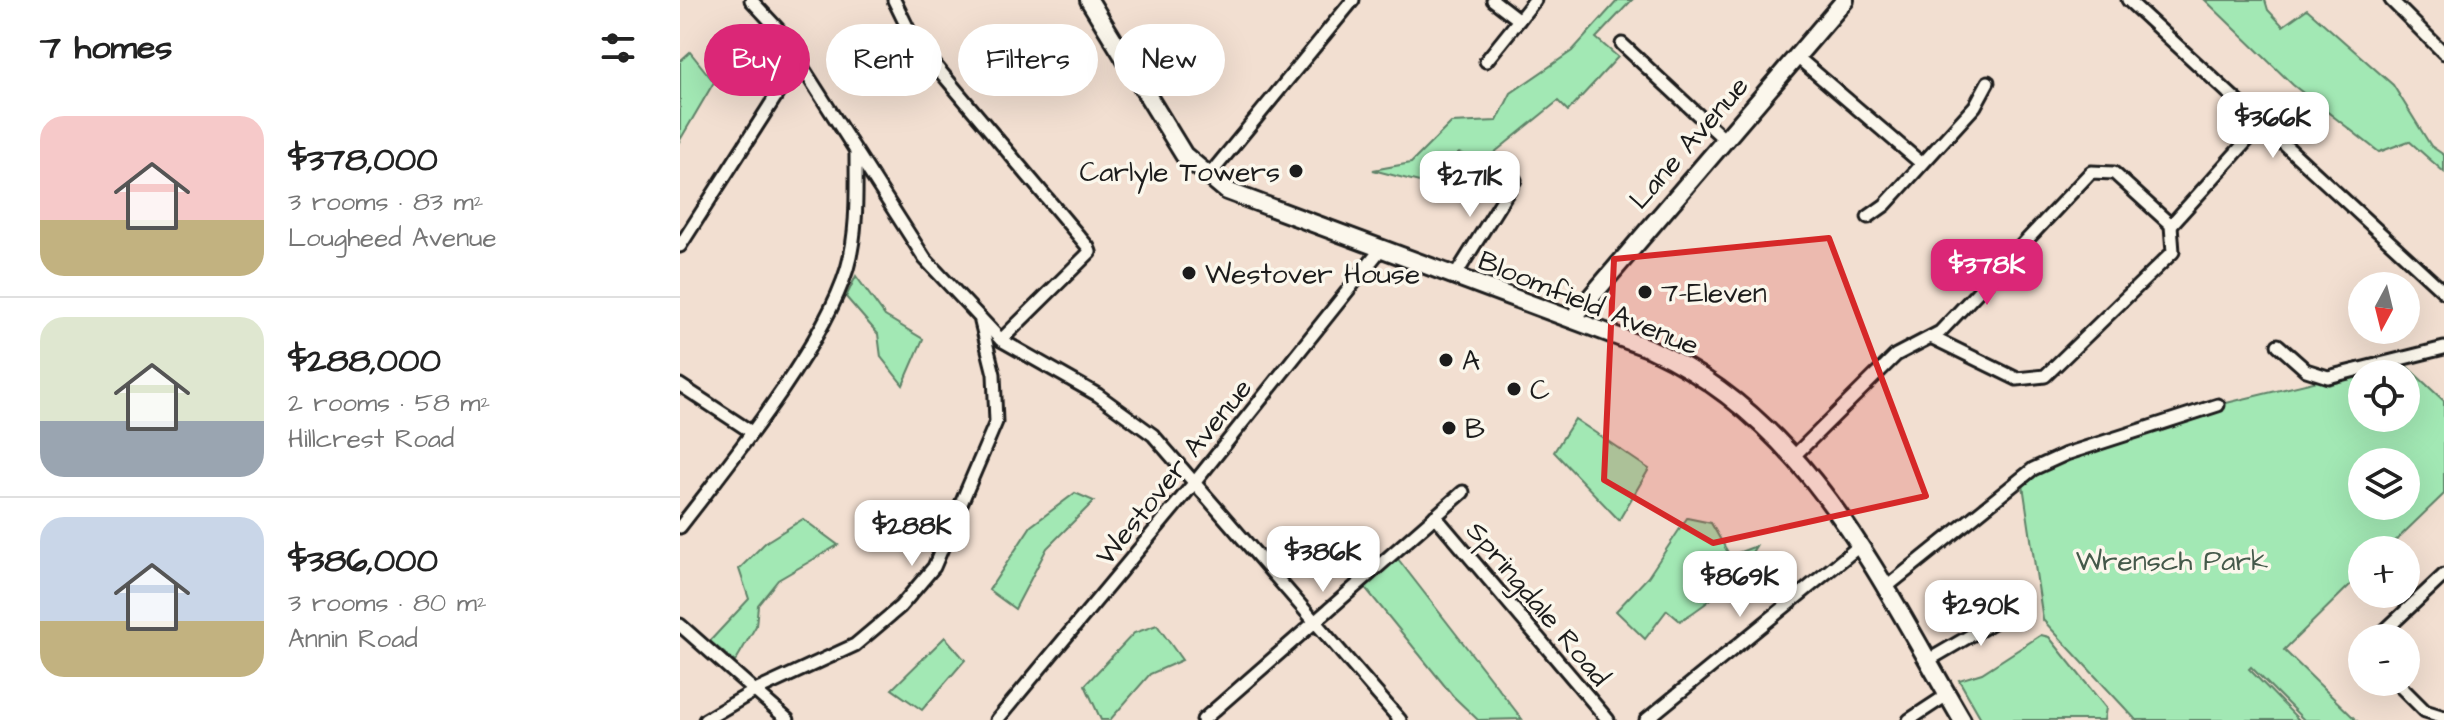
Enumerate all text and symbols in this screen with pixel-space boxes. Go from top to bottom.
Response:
text: 7 homes [40,24,172,72]
chip: Buy [704,24,810,96]
chip: Rent [826,24,942,96]
chip: Filters [958,24,1098,96]
chip: New [1114,24,1225,96]
icon: filters [596,26,640,70]
street label: Lane Avenue [1620,68,1758,218]
pin: $366K [2217,92,2329,160]
text: $366K [2235,100,2311,136]
text: $378,000 [288,136,438,184]
icon: home [104,148,200,244]
pin: $271K [1414,151,1526,219]
place label: Carlyle Towers [1079,153,1280,194]
text: $271K [1438,159,1502,195]
marker: Carlyle Towers [1287,162,1305,180]
text: 3 rooms · 83 m² [288,184,483,220]
text: Lougheed Avenue [288,220,496,256]
pin: $378K [1931,239,2043,307]
street label: Bloomfield Avenue [1472,241,1704,365]
text: $378K [1949,247,2025,283]
place label: Westover House [1205,255,1420,294]
marker: Westover House [1180,264,1198,282]
north arrow [2348,272,2420,344]
map controls [2348,272,2420,696]
place label: 7-Eleven [1661,274,1767,313]
marker: 7-Eleven [1636,283,1654,301]
text: $288,000 [288,337,441,385]
place label: A [1462,342,1480,381]
icon: home [104,349,200,445]
marker: A [1437,351,1455,369]
button: locate [2348,360,2420,432]
street label: Westover Avenue [1087,370,1262,574]
place label: C [1530,371,1550,410]
marker: C [1505,380,1523,398]
text: 2 rooms · 58 m² [288,385,490,421]
place label: B [1465,410,1485,449]
marker: B [1440,419,1458,437]
text: Hillcrest Road [288,421,454,457]
button: layers [2348,448,2420,520]
pin: $288K [856,500,968,568]
text: $288K [873,508,951,544]
street label: Springdale Road [1456,513,1619,696]
pin: $386K [1267,526,1379,594]
text: $386K [1285,534,1361,570]
button: + [2348,536,2420,608]
text: $386,000 [288,537,438,585]
park label: Wrensch Park [2076,542,2268,581]
icon: home [104,549,200,645]
pin: $869K [1684,551,1796,619]
text: $869K [1701,559,1779,595]
pin: $290K [1925,580,2037,648]
text: 3 rooms · 80 m² [288,585,487,621]
text: $290K [1943,588,2019,624]
text: Annin Road [288,621,418,657]
button: − [2348,624,2420,696]

